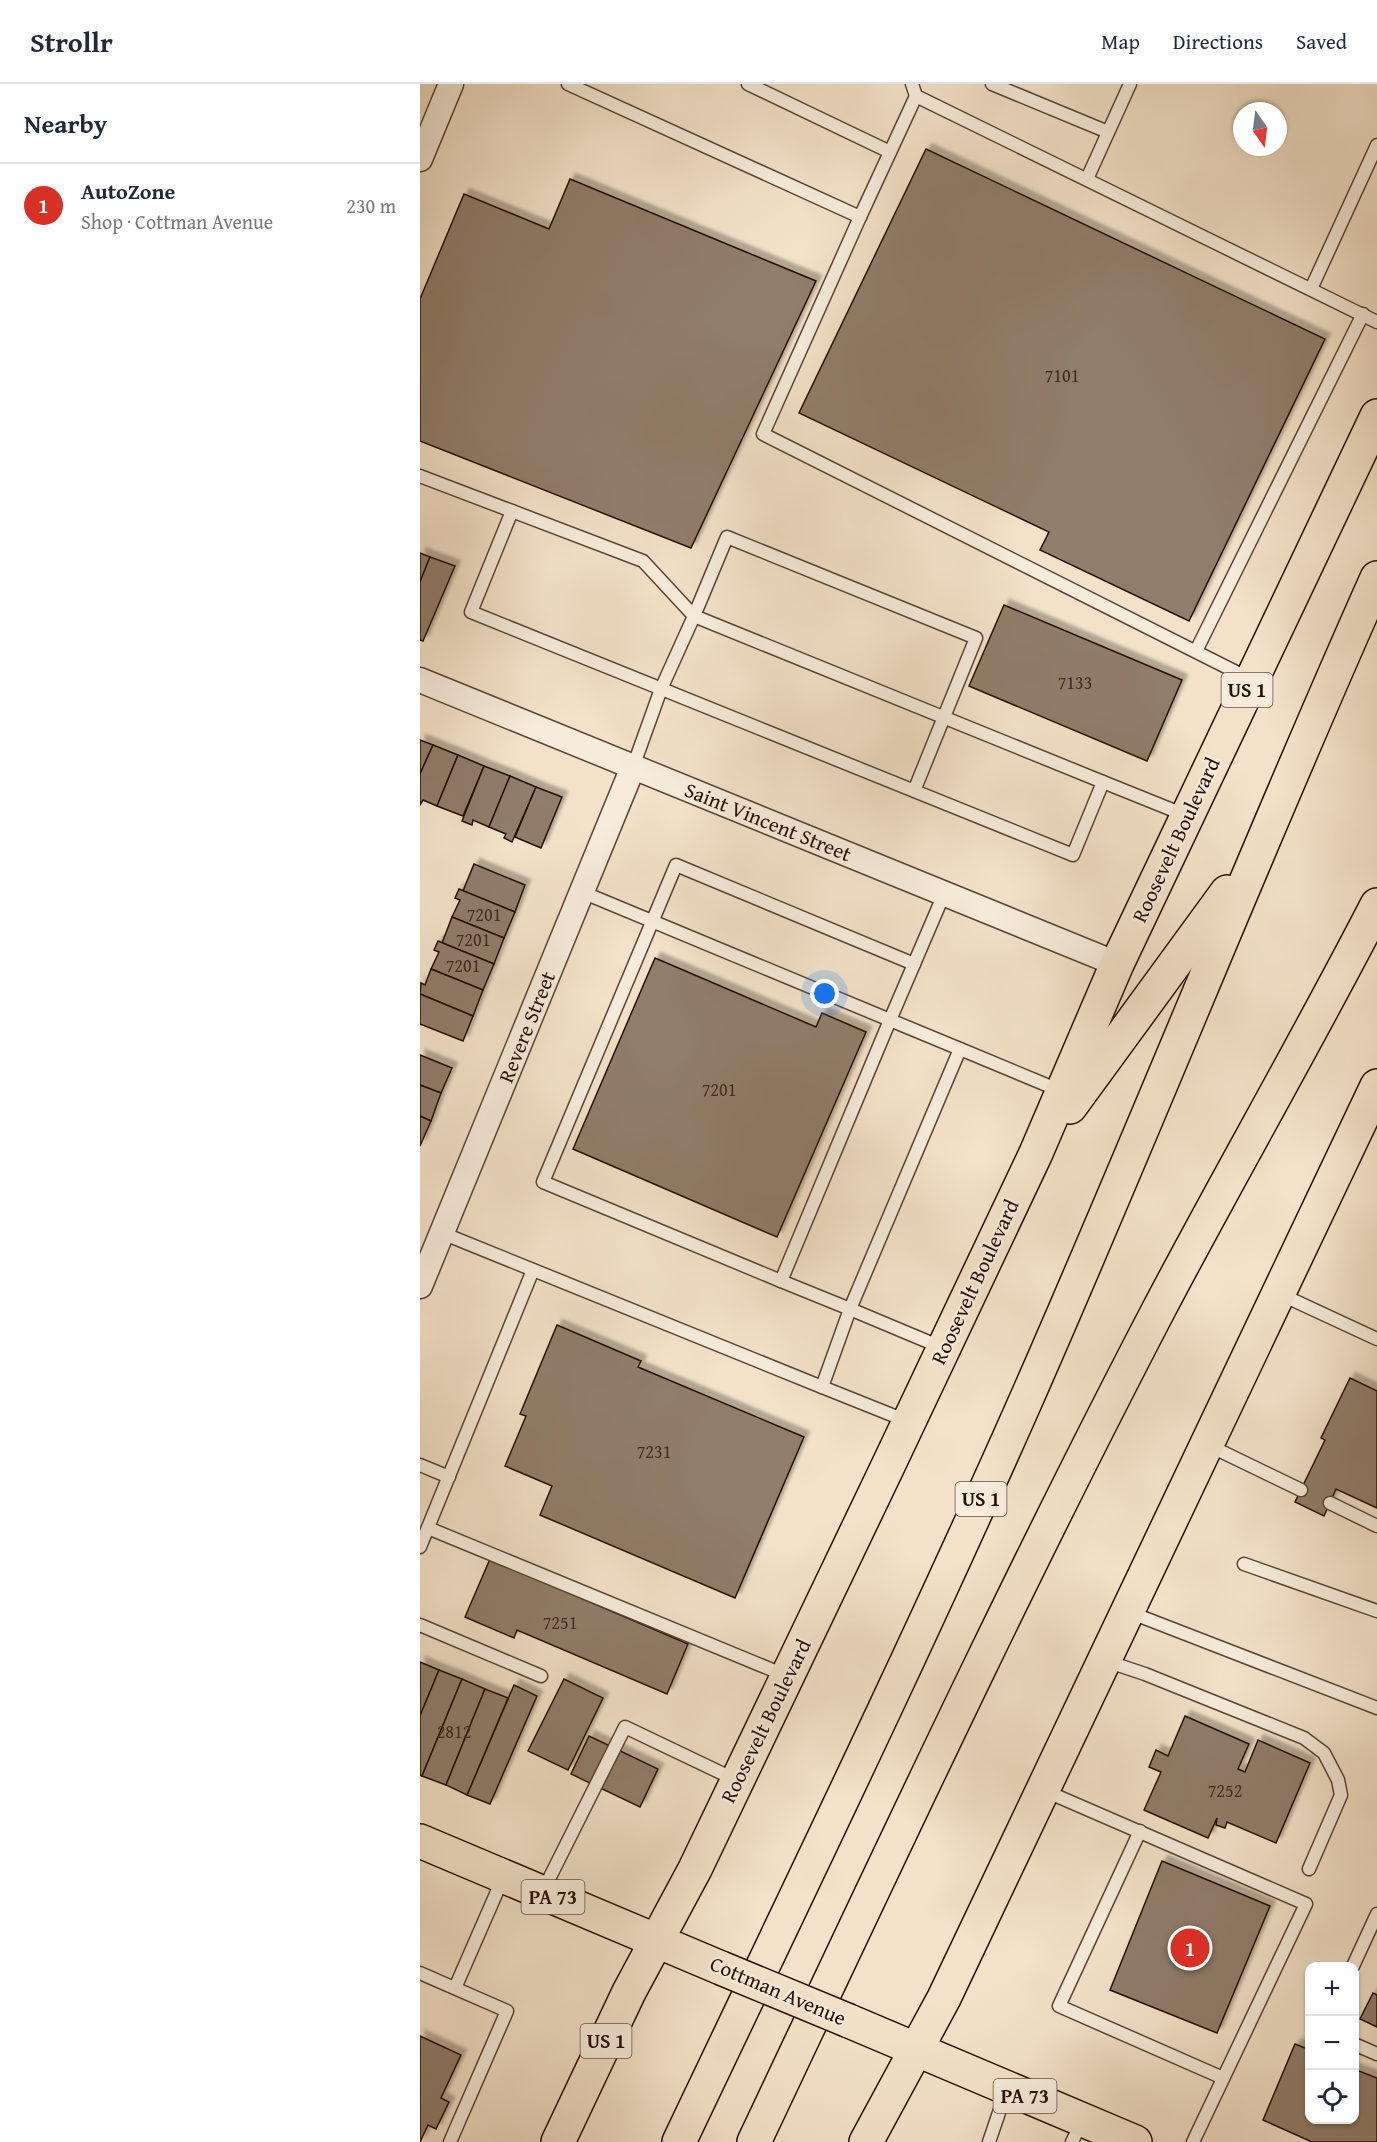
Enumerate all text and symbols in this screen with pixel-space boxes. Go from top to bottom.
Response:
text: Strollr [30,21,113,62]
text: Map [1101,26,1140,57]
text: Directions [1173,26,1263,57]
text: Saved [1296,26,1347,57]
north arrow [1233,102,1287,156]
text: Nearby [24,104,107,143]
text: AutoZone [81,175,175,207]
text: 1 [38,191,49,220]
text: 230 m [346,191,396,220]
text: Shop · Cottman Avenue [81,207,273,236]
house number: 7101 [1045,362,1079,389]
house number: 7133 [1058,669,1092,696]
road number: US 1 [1222,673,1272,707]
street label: Roosevelt Boulevard [1124,751,1228,927]
street label: Saint Vincent Street [680,774,857,869]
house number: 7201 [467,901,501,928]
house number: 7201 [456,926,490,953]
house number: 7201 [446,952,480,979]
street label: Revere Street [490,966,563,1087]
your location [810,979,839,1008]
house number: 7201 [702,1076,736,1103]
street label: Roosevelt Boulevard [923,1193,1027,1369]
house number: 7231 [637,1438,671,1465]
road number: US 1 [956,1482,1006,1516]
house number: 7251 [543,1609,577,1636]
street label: Roosevelt Boulevard [712,1633,819,1808]
house number: 2812 [437,1718,471,1745]
house number: 7252 [1208,1777,1242,1804]
road number: PA 73 [522,1880,584,1914]
pin: 1 [1170,1926,1210,1970]
street label: Cottman Avenue [705,1948,851,2033]
map controls [1305,1962,1359,2124]
button: + [1305,1962,1359,2016]
button: − [1305,2016,1359,2070]
road number: US 1 [580,2024,632,2058]
button: locate [1305,2070,1359,2124]
road number: PA 73 [994,2079,1056,2113]

